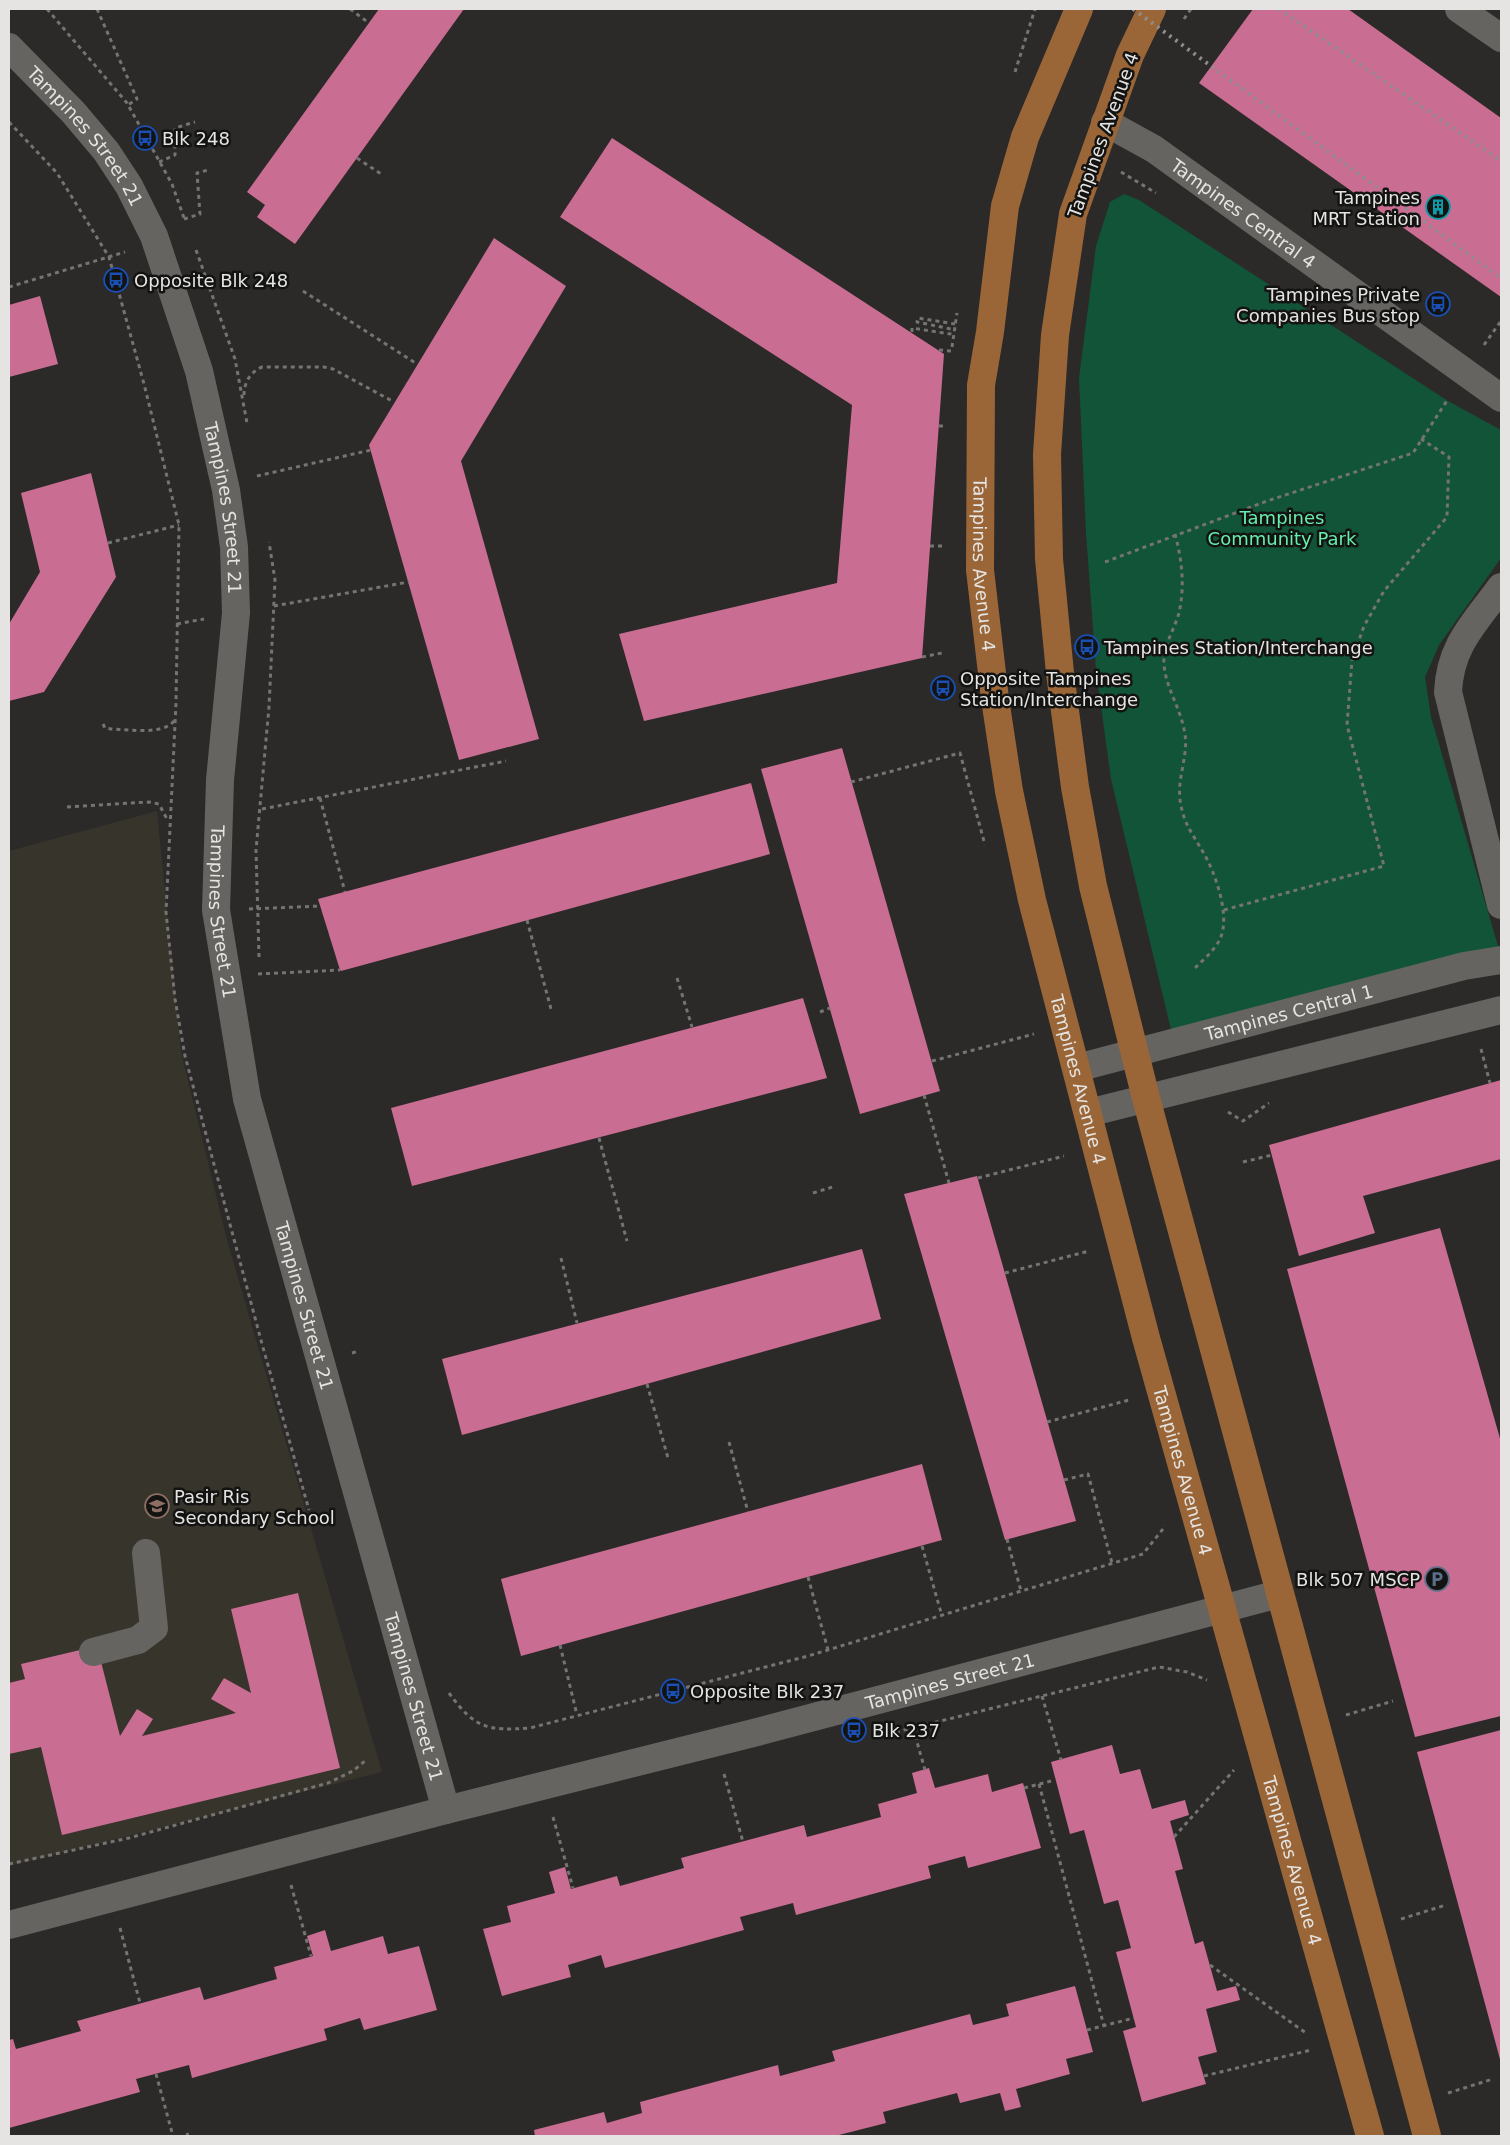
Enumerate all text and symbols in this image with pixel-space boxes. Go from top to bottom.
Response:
street label: Tampines Avenue 4 [1063,49,1143,222]
street label: Tampines Street 21 [23,61,148,209]
bus stop icon: Blk 248 [132,125,158,151]
place label: Blk 248 [162,128,230,149]
street label: Tampines Central 4 [1166,153,1320,272]
place label: Tampines MRT Station [1313,187,1420,229]
building icon: Tampines MRT Station [1425,194,1451,220]
bus stop icon: Opposite Blk 248 [103,267,129,293]
place label: Opposite Blk 248 [134,270,288,291]
place label: Tampines Private Companies Bus stop [1236,284,1420,326]
bus stop icon: Tampines Private Companies Bus stop [1425,291,1451,317]
street label: Tampines Street 21 [200,419,246,594]
street label: Tampines Avenue 4 [969,476,1000,653]
park label: Tampines Community Park [1208,507,1357,549]
bus stop icon: Tampines Station/Interchange [1074,634,1100,660]
place label: Tampines Station/Interchange [1103,637,1373,658]
place label: Opposite Tampines Station/Interchange [960,668,1138,710]
bus stop icon: Opposite Tampines Station/Interchange [930,675,956,701]
street label: Tampines Street 21 [206,824,241,1000]
street label: Tampines Central 1 [1201,980,1375,1045]
street label: Tampines Avenue 4 [1046,991,1111,1167]
street label: Tampines Street 21 [271,1218,338,1392]
street label: Tampines Avenue 4 [1149,1383,1217,1558]
place label: Pasir Ris Secondary School [174,1486,335,1528]
school or university icon: Pasir Ris Secondary School [144,1493,170,1519]
parking icon: Blk 507 MSCP [1424,1566,1450,1592]
place label: Blk 507 MSCP [1296,1569,1420,1590]
street label: Tampines Street 21 [380,1609,448,1783]
street label: Tampines Street 21 [862,1649,1037,1714]
bus stop icon: Opposite Blk 237 [660,1678,686,1704]
place label: Opposite Blk 237 [690,1681,844,1702]
bus stop icon: Blk 237 [841,1717,867,1743]
place label: Blk 237 [872,1720,940,1741]
street label: Tampines Avenue 4 [1259,1773,1326,1947]

